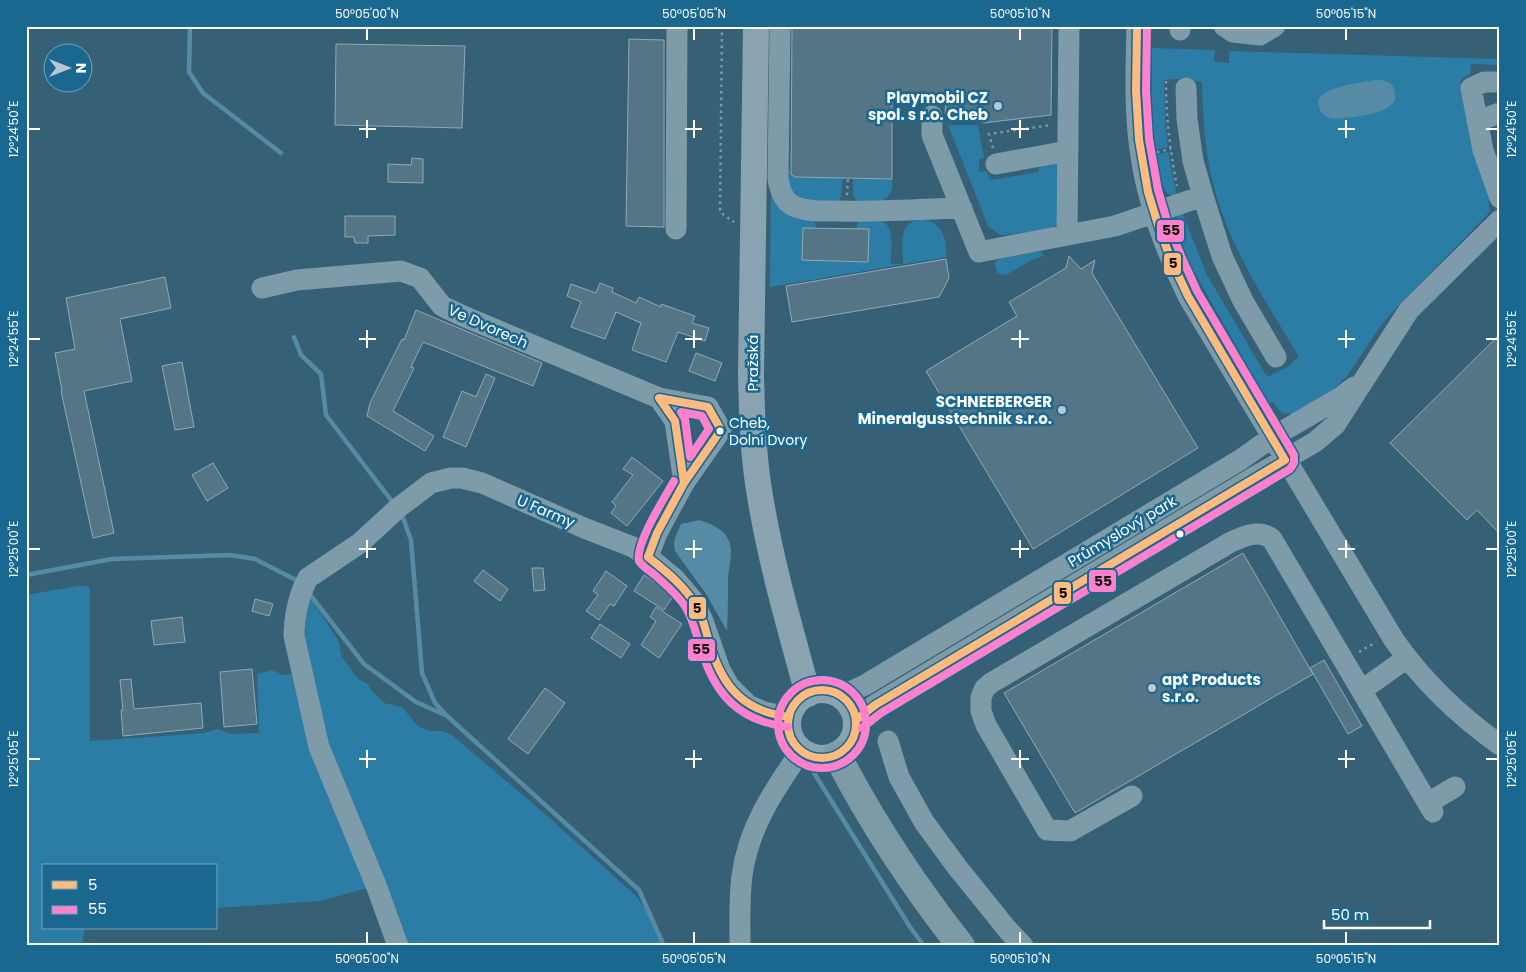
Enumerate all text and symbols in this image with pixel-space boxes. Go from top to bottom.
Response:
text: 50°05'00"N [335,5,399,22]
text: 50°05'05"N [662,5,726,22]
text: 50°05'10"N [990,5,1050,22]
text: 50°05'15"N [1316,5,1376,22]
north arrow [42,42,92,92]
text: N [71,63,91,73]
place label: Playmobil CZ spol. s r.o. Cheb [868,87,988,125]
marker: Playmobil CZ spol. s r.o. Cheb [992,100,1004,112]
text: 12°24'50"E [5,101,22,157]
text: 12°24'50"E [1503,101,1520,157]
line badge: 55 [1156,219,1185,243]
text: 55 [1162,220,1180,240]
line badge: 5 [1163,252,1182,276]
text: 5 [1168,253,1178,273]
street label: Ve Dvorech [445,299,531,353]
text: 12°24'55"E [5,311,22,367]
text: 12°24'55"E [1503,311,1520,367]
street label: Pražská [742,335,763,391]
place label: SCHNEEBERGER Mineralgusstechnik s.r.o. [858,391,1052,429]
marker: SCHNEEBERGER Mineralgusstechnik s.r.o. [1056,404,1068,416]
place label: Cheb, Dolní Dvory [729,413,807,450]
marker: Cheb, Dolní Dvory [715,426,725,436]
street label: U Farmy [514,489,579,533]
street label: Průmyslový park [1064,490,1181,572]
text: 12°25'00"E [5,521,22,577]
text: 12°25'00"E [1503,521,1520,577]
unlabelled marker [1175,529,1185,539]
line badge: 55 [1088,569,1117,593]
text: 55 [1094,571,1112,591]
line badge: 5 [1053,581,1072,605]
text: 5 [1058,583,1068,603]
line badge: 5 [688,596,707,620]
text: 5 [692,598,702,618]
line badge: 55 [687,638,716,662]
text: 55 [692,639,710,659]
place label: apt Products s.r.o. [1162,669,1261,707]
marker: apt Products s.r.o. [1146,682,1158,694]
text: 12°25'05"E [5,731,22,787]
text: 12°25'05"E [1503,731,1520,787]
legend [42,864,218,930]
text: 5 [88,874,97,895]
scale bar [1324,897,1430,929]
text: 55 [88,898,107,919]
text: 50 m [1331,904,1369,925]
text: 50°05'00"N [335,950,399,967]
text: 50°05'05"N [662,950,726,967]
text: 50°05'10"N [990,950,1050,967]
text: 50°05'15"N [1316,950,1376,967]

